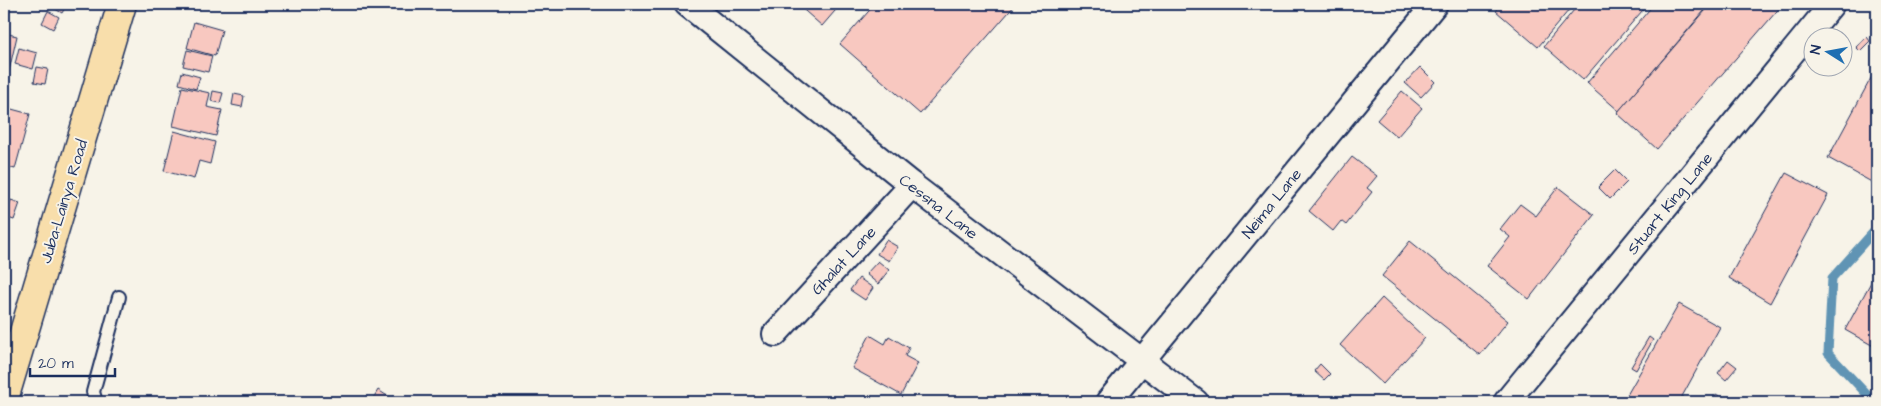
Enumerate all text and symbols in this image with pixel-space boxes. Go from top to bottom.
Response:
north arrow [1804,28,1854,78]
text: N [1806,43,1827,56]
street label: Juba-Lainya Road [35,137,94,266]
street label: Stuart King Lane [1622,148,1719,260]
street label: Neima Lane [1237,164,1307,243]
street label: Cessna Lane [894,169,983,245]
street label: Ghalat Lane [806,221,882,300]
scale bar [30,346,115,378]
text: 20 m [38,353,74,374]

